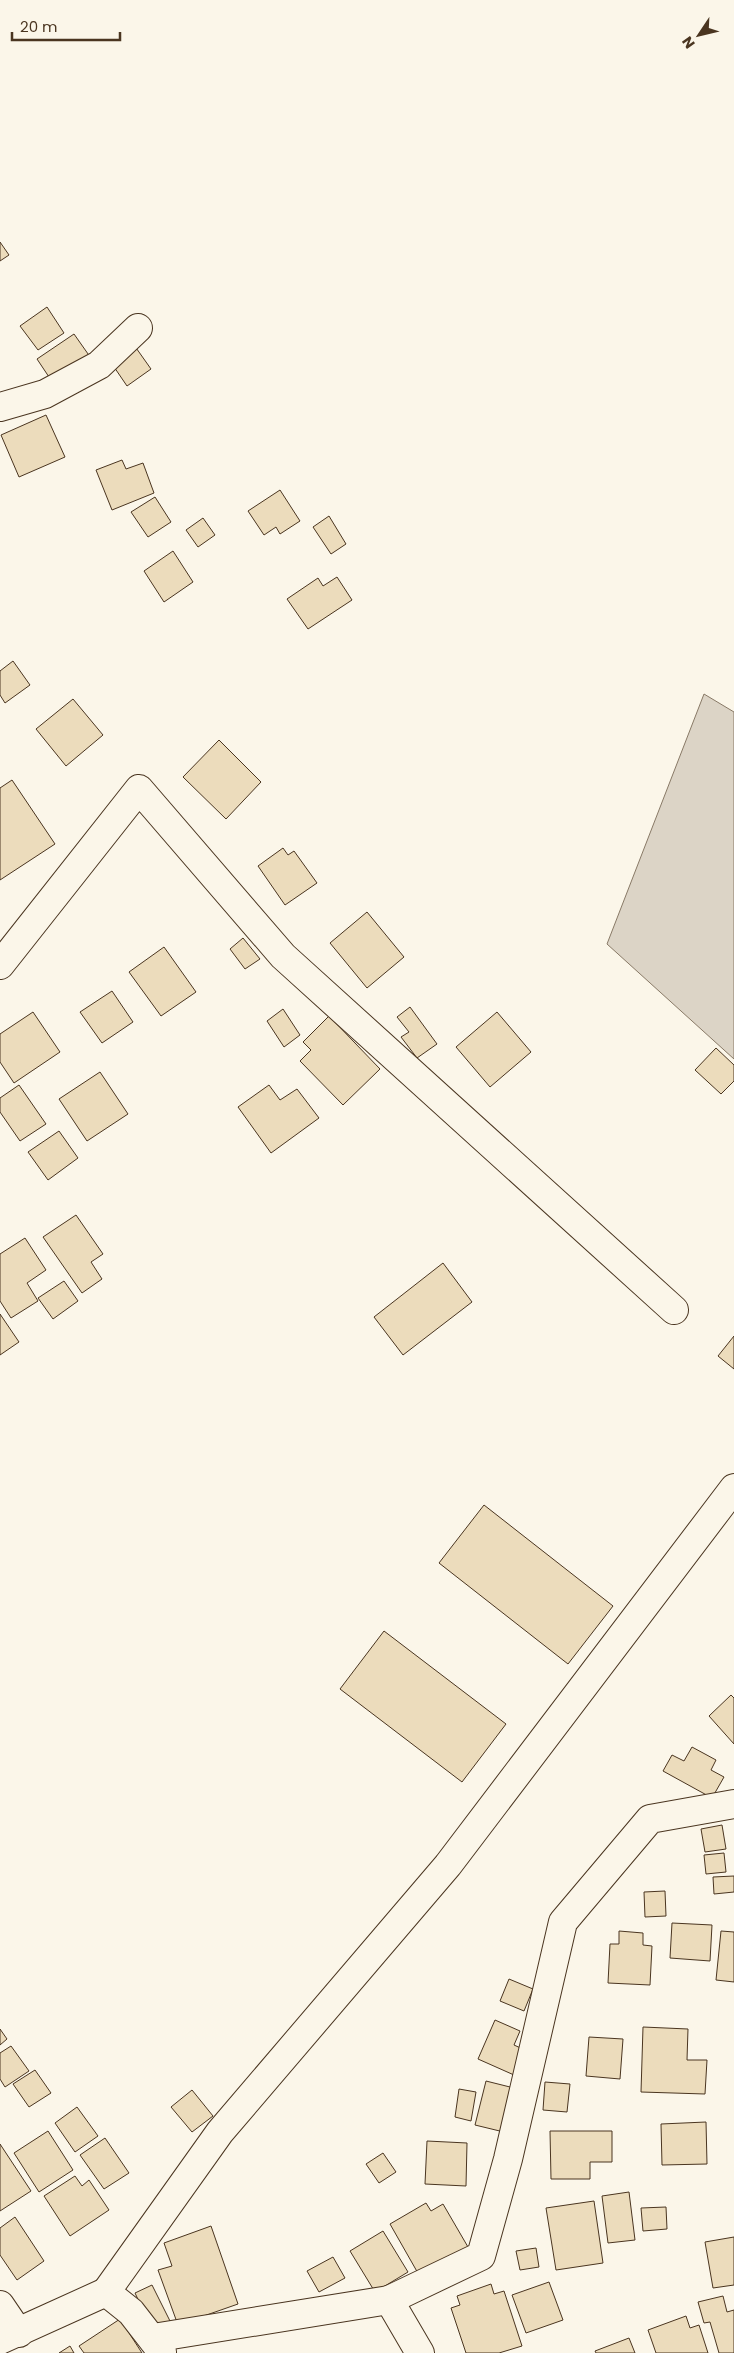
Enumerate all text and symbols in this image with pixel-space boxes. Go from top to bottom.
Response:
scale bar [12,10,120,42]
north arrow [674,10,724,60]
text: 20 m [20,16,58,37]
text: N [677,32,700,53]

